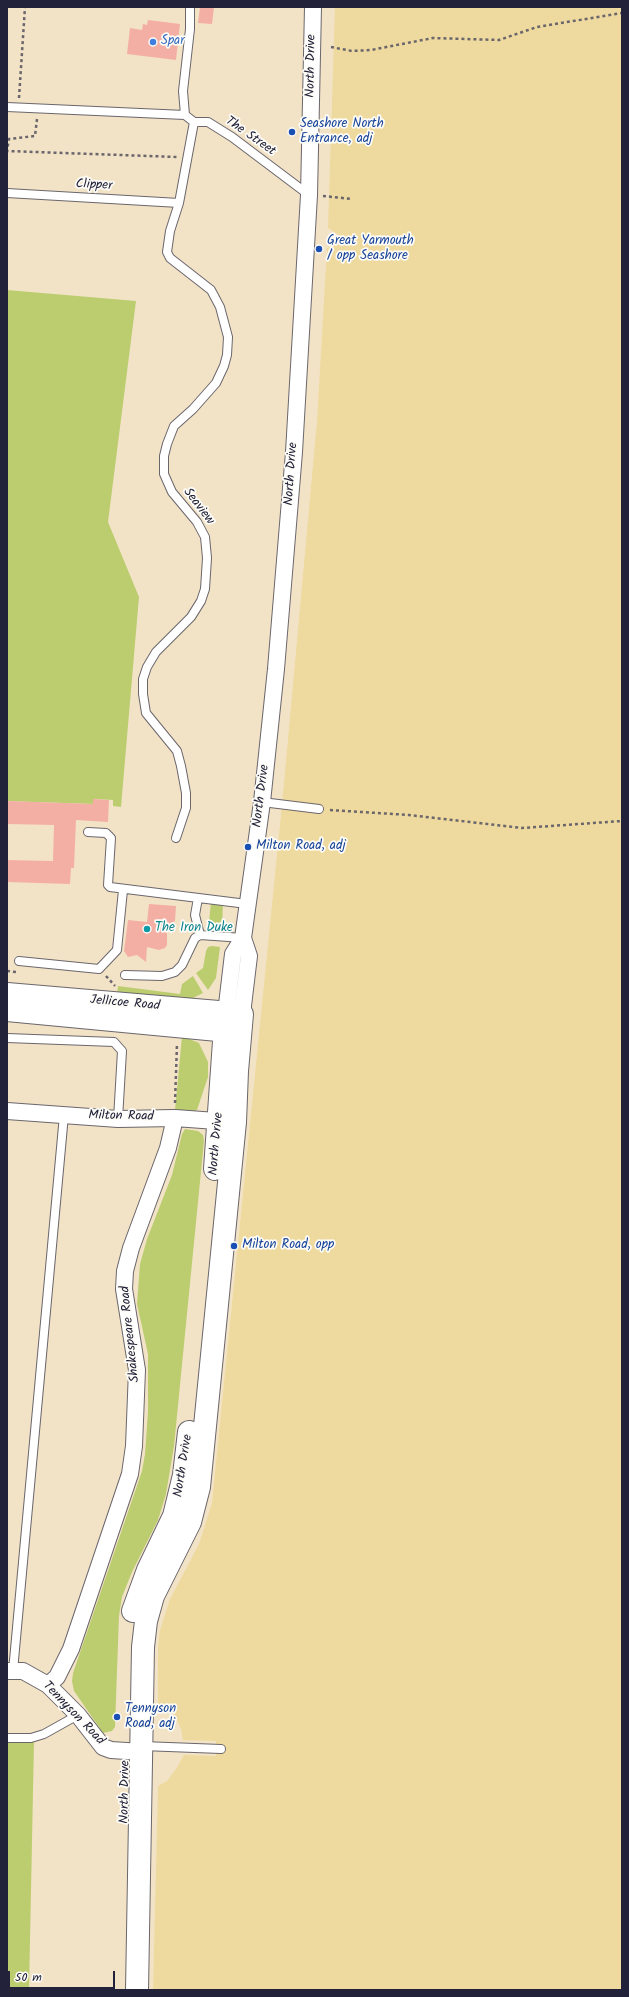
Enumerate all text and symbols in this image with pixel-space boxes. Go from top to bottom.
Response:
place label: Spar [161,34,185,50]
street label: North Drive [304,34,320,98]
marker: Spar [148,37,158,47]
street label: The Street [222,114,278,160]
place label: Seashore North Entrance, adj [300,117,384,148]
marker: Seashore North Entrance, adj [287,127,297,137]
street label: Clipper [75,177,113,195]
place label: Great Yarmouth / opp Seashore [327,234,414,265]
marker: Great Yarmouth / opp Seashore [314,244,324,254]
street label: North Drive [282,442,302,506]
street label: Seaview [179,486,217,528]
street label: North Drive [250,764,274,828]
place label: Milton Road, adj [256,839,346,855]
marker: Milton Road, adj [243,842,253,852]
place label: The Iron Duke [155,921,233,937]
marker: The Iron Duke [142,924,152,934]
street label: Jellicoe Road [89,993,161,1015]
street label: Milton Road [88,1109,154,1125]
street label: North Drive [206,1112,228,1176]
place label: Milton Road, opp [242,1238,334,1254]
marker: Milton Road, opp [229,1241,239,1251]
street label: Shakespeare Road [118,1285,144,1383]
street label: North Drive [171,1434,197,1498]
street label: Tennyson Road [39,1679,107,1749]
place label: Tennyson Road, adj [125,1702,176,1733]
marker: Tennyson Road, adj [112,1712,122,1722]
street label: North Drive [118,1760,134,1824]
scale bar [10,1963,117,1989]
text: 50 m [15,1968,42,1987]

